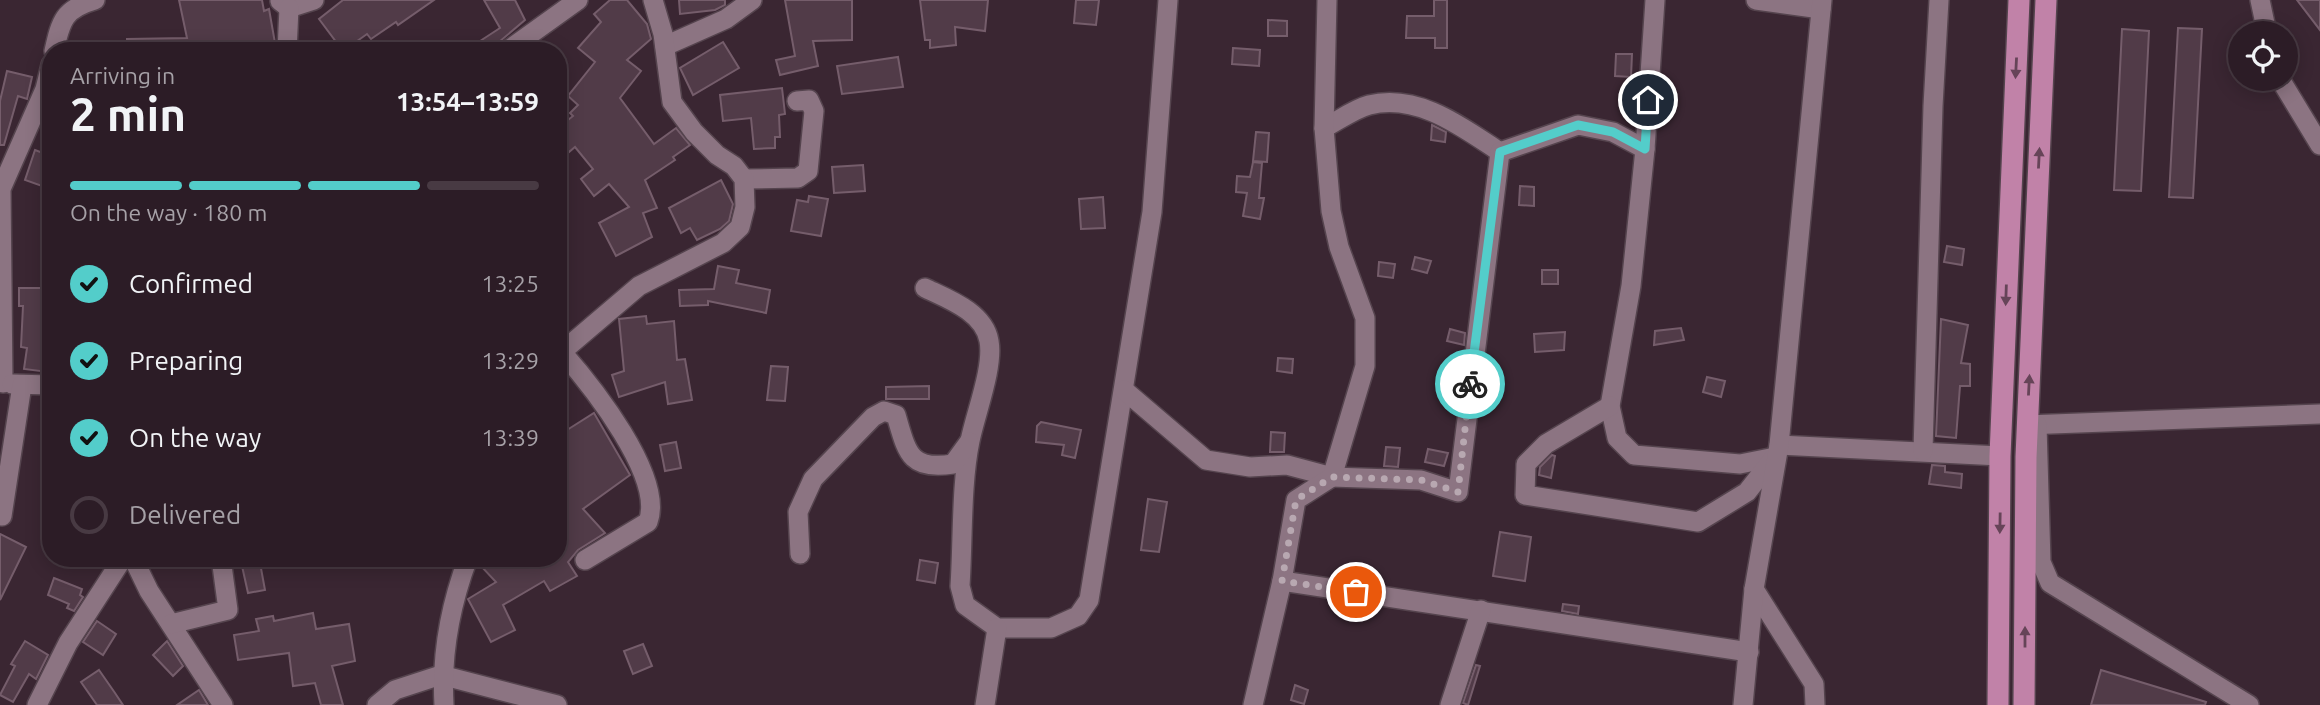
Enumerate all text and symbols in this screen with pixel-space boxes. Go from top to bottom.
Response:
map controls [2228,21,2298,91]
button: locate [2228,21,2298,91]
one-way arrow [2010,57,2021,79]
text: Arriving in [70,63,175,88]
pin [1618,70,1678,130]
icon: home [1629,81,1667,119]
text: 13:54–13:59 [396,87,539,116]
text: 2 min [70,88,186,140]
one-way arrow [2034,146,2045,168]
text: On the way · 180 m [70,200,267,225]
icon: check [70,265,108,303]
text: Confirmed [129,269,253,298]
text: 13:25 [481,271,539,296]
one-way arrow [2001,285,2012,307]
icon: check [70,342,108,380]
text: Preparing [129,346,243,375]
text: 13:29 [481,348,539,373]
courier [1435,349,1505,419]
icon: bike [1451,365,1489,403]
one-way arrow [2024,374,2035,396]
icon: check [70,419,108,457]
text: On the way [129,423,261,452]
text: 13:39 [481,425,539,450]
text: Delivered [129,500,241,529]
one-way arrow [1994,512,2006,534]
pin [1326,562,1386,622]
icon: bag [1337,573,1375,611]
one-way arrow [2019,626,2031,648]

